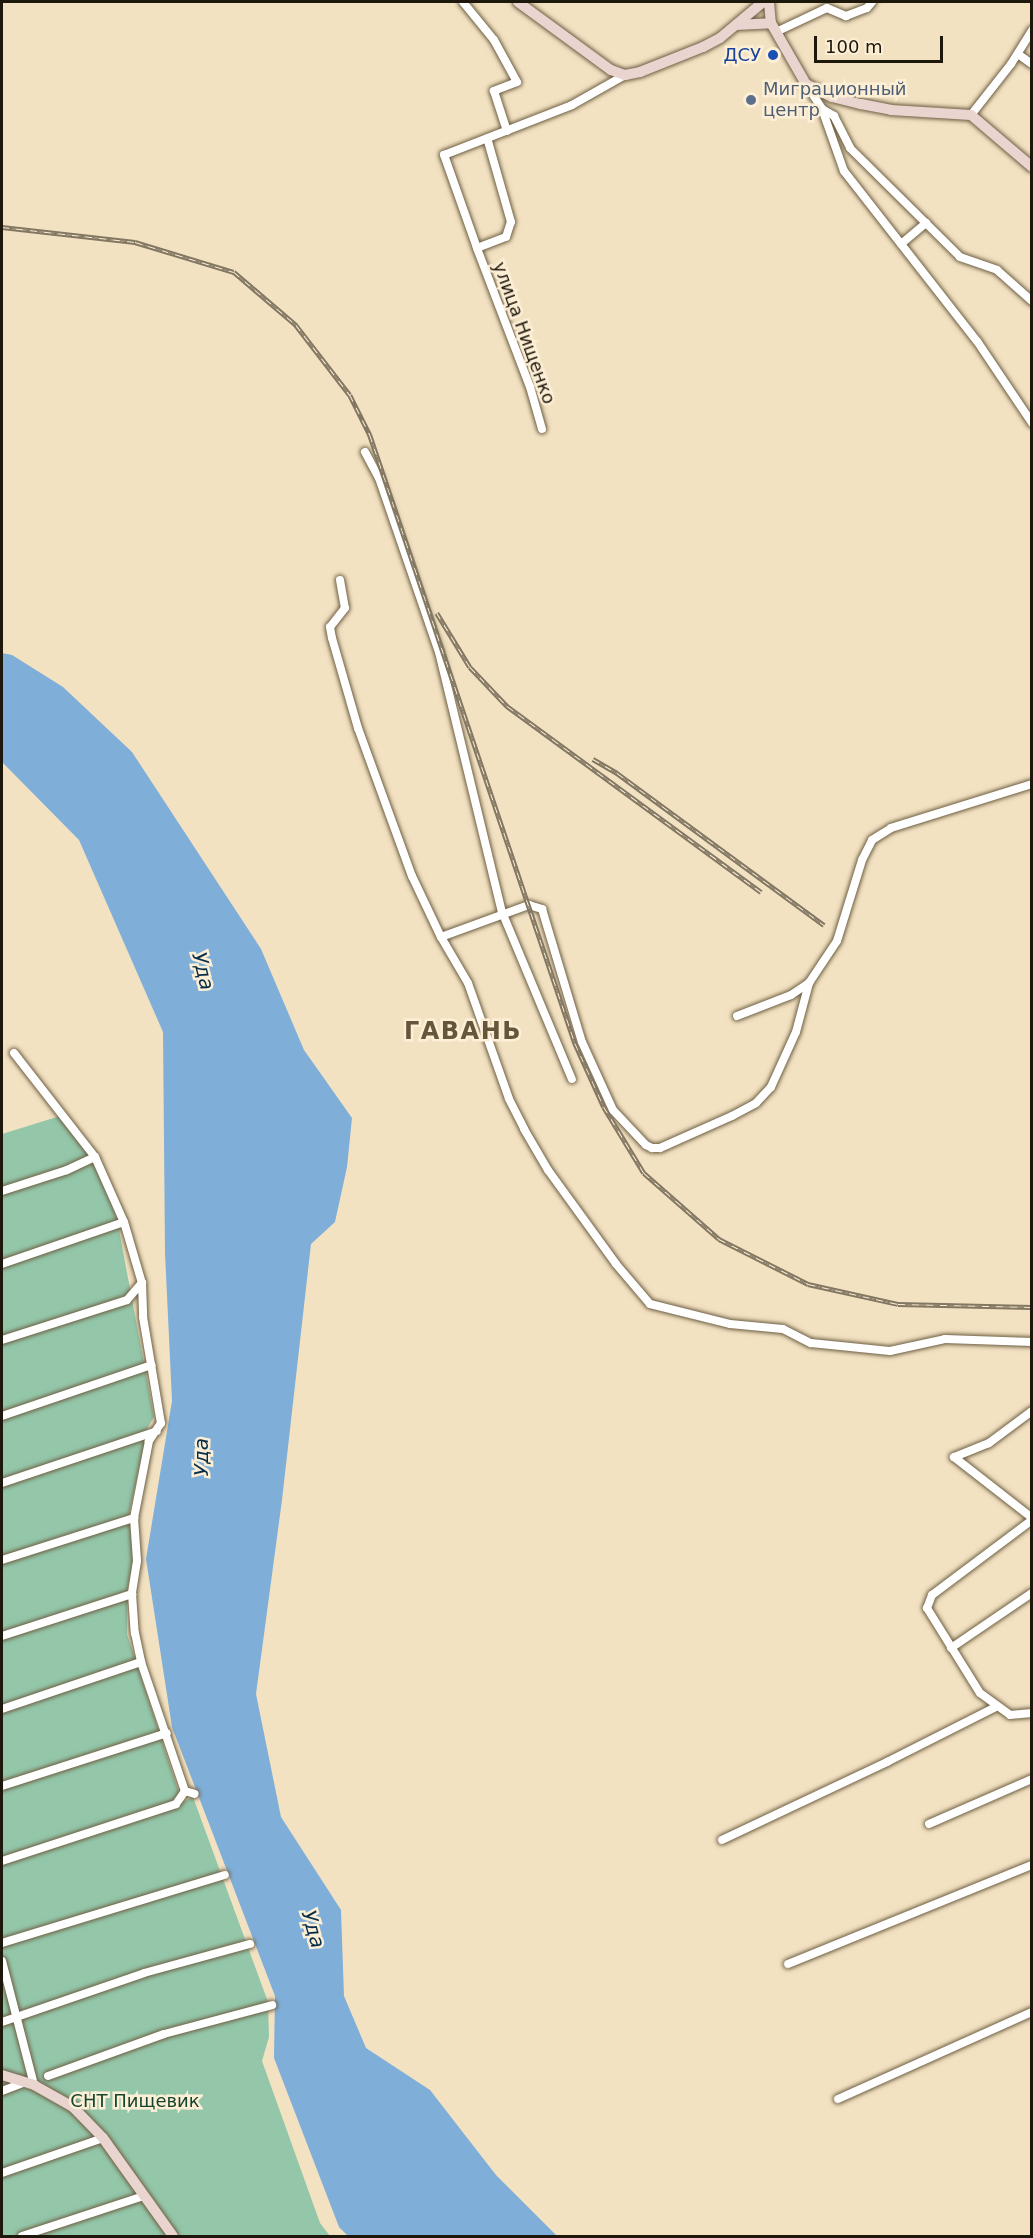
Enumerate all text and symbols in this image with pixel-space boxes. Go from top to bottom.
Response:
scale bar [817,24,946,62]
text: 100 m [825,36,883,57]
place label: ДСУ [723,44,761,66]
marker: ДСУ [766,48,780,62]
place label: Миграционный центр [763,79,907,122]
marker: Миграционный центр [744,93,758,107]
street label: улица Нищенко [488,259,560,407]
water label: Уда [187,950,219,992]
district label: ГАВАНЬ [404,1018,522,1046]
water label: Уда [189,1438,213,1476]
water label: Уда [296,1907,330,1951]
park label: СНТ Пищевик [70,2090,200,2112]

